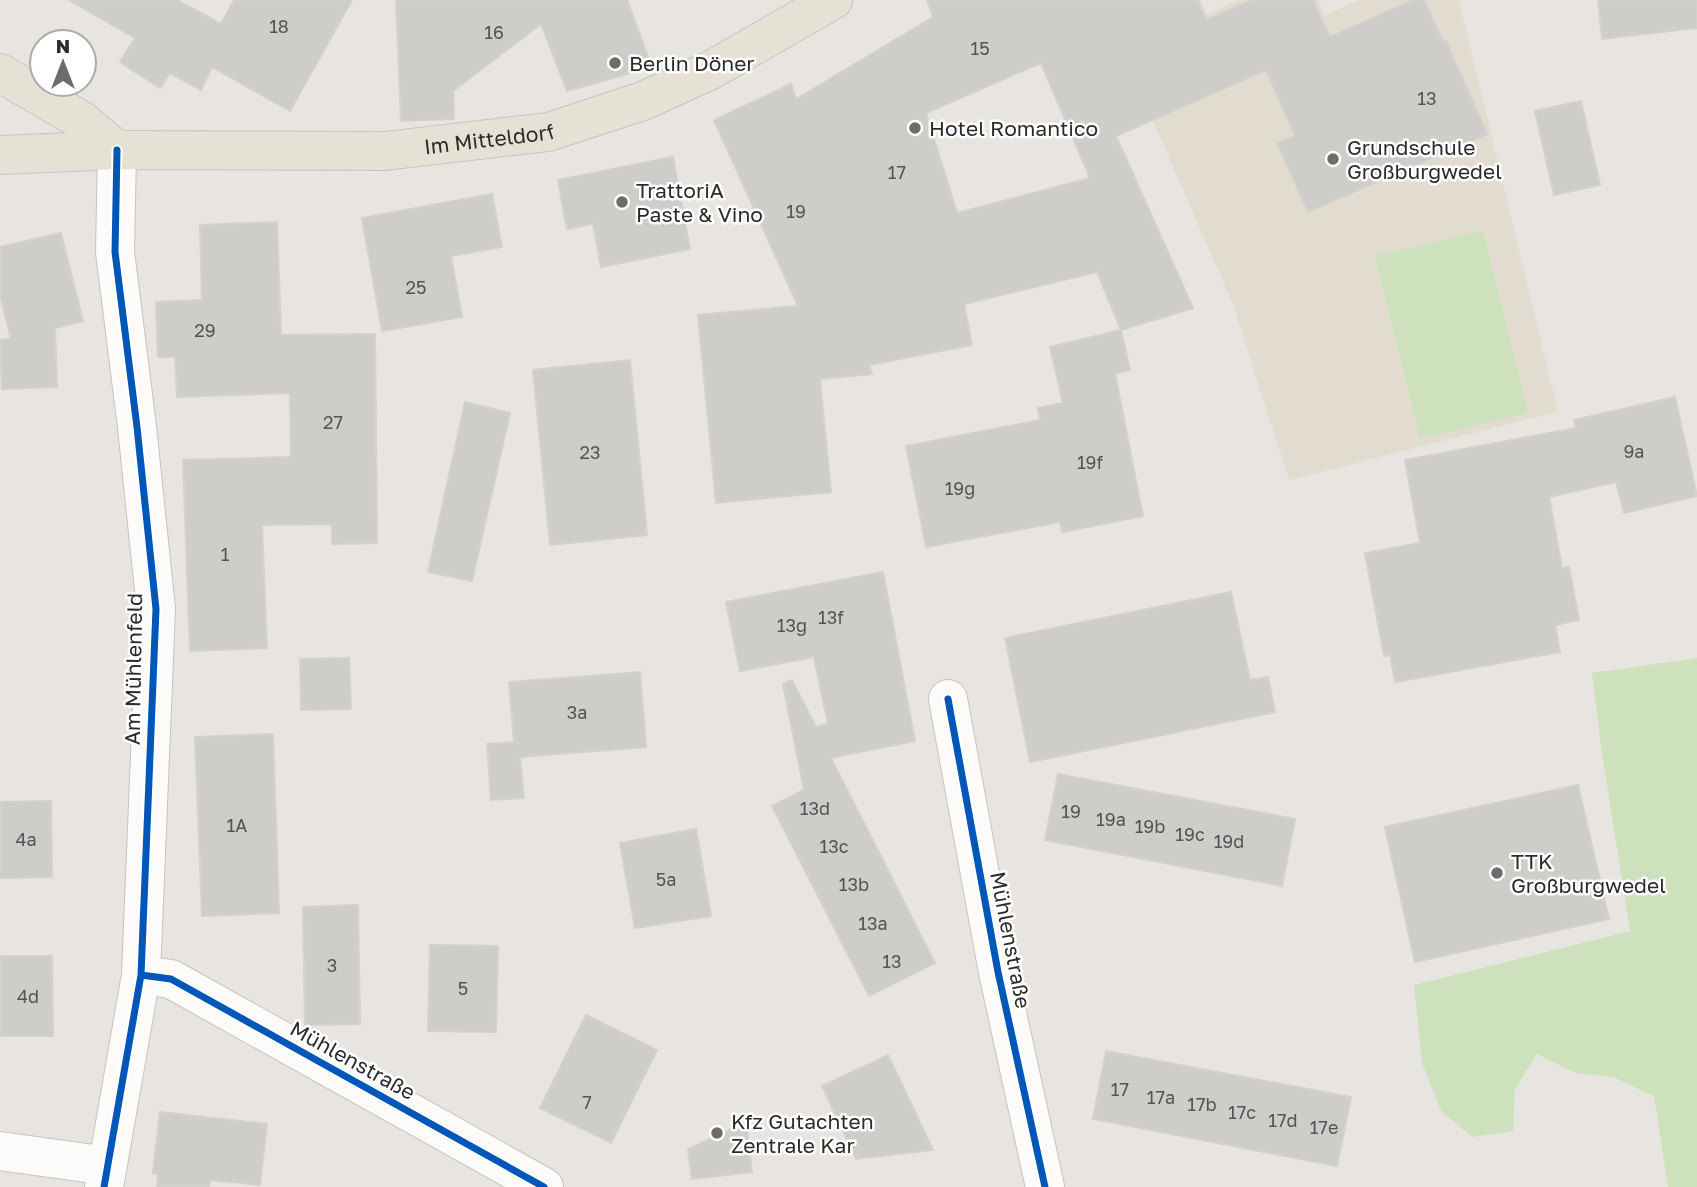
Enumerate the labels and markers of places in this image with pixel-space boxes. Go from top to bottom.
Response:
place label: Berlin Döner [629,50,755,76]
marker: Berlin Döner [607,55,623,71]
place label: Hotel Romantico [929,115,1098,141]
marker: Hotel Romantico [907,120,923,136]
place label: Grundschule Großburgwedel [1347,134,1502,184]
marker: Grundschule Großburgwedel [1325,151,1341,167]
place label: TrattoriA Paste & Vino [636,177,763,227]
marker: TrattoriA Paste & Vino [614,194,630,210]
place label: TTK Großburgwedel [1511,848,1666,898]
marker: TTK Großburgwedel [1489,865,1505,881]
place label: Kfz Gutachten Zentrale Kar [731,1108,874,1158]
marker: Kfz Gutachten Zentrale Kar [709,1125,725,1141]

